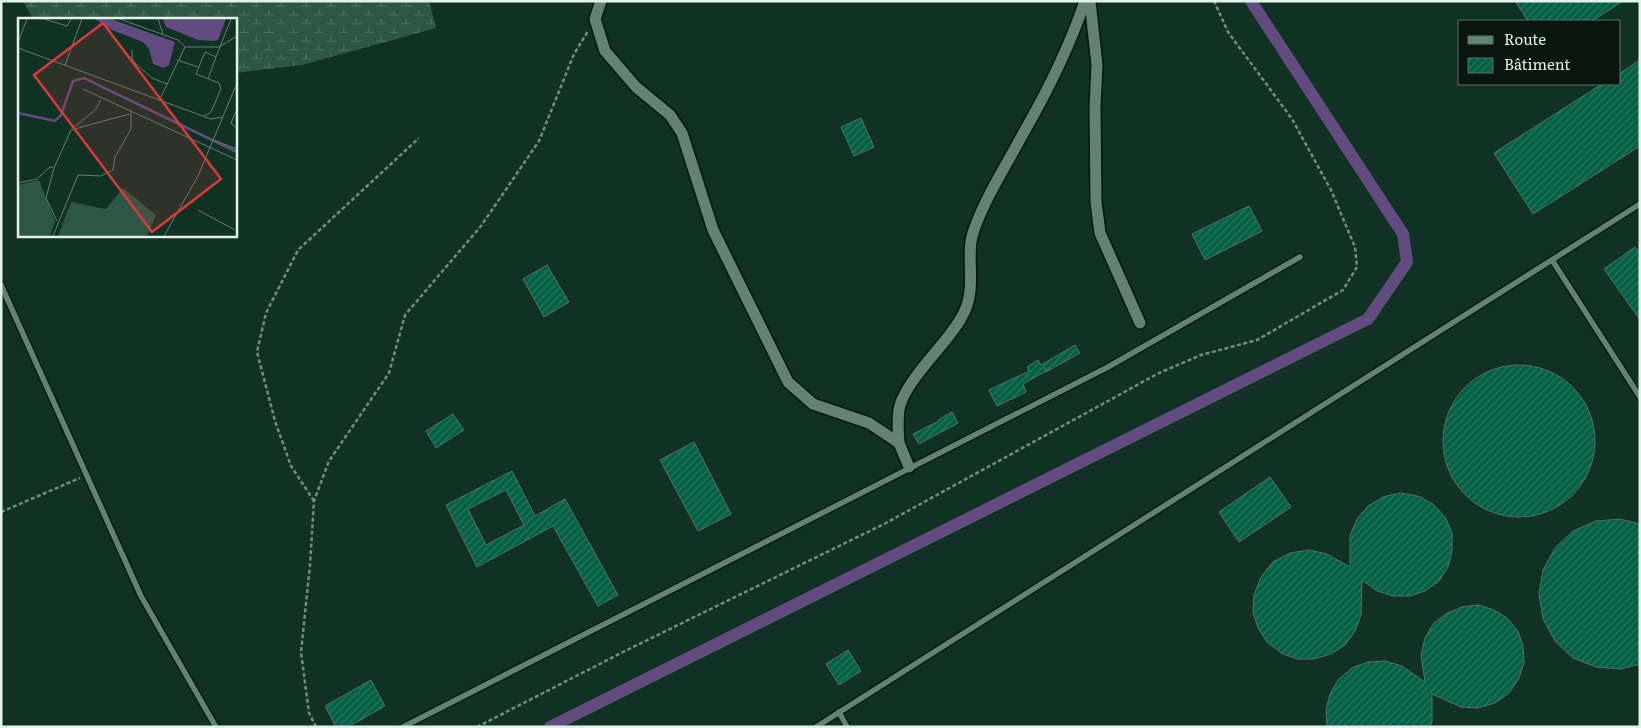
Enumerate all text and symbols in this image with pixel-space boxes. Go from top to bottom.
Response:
inset map [18,18,236,236]
legend [1458,20,1621,85]
text: Route [1504,27,1546,50]
text: Bâtiment [1504,52,1570,75]

